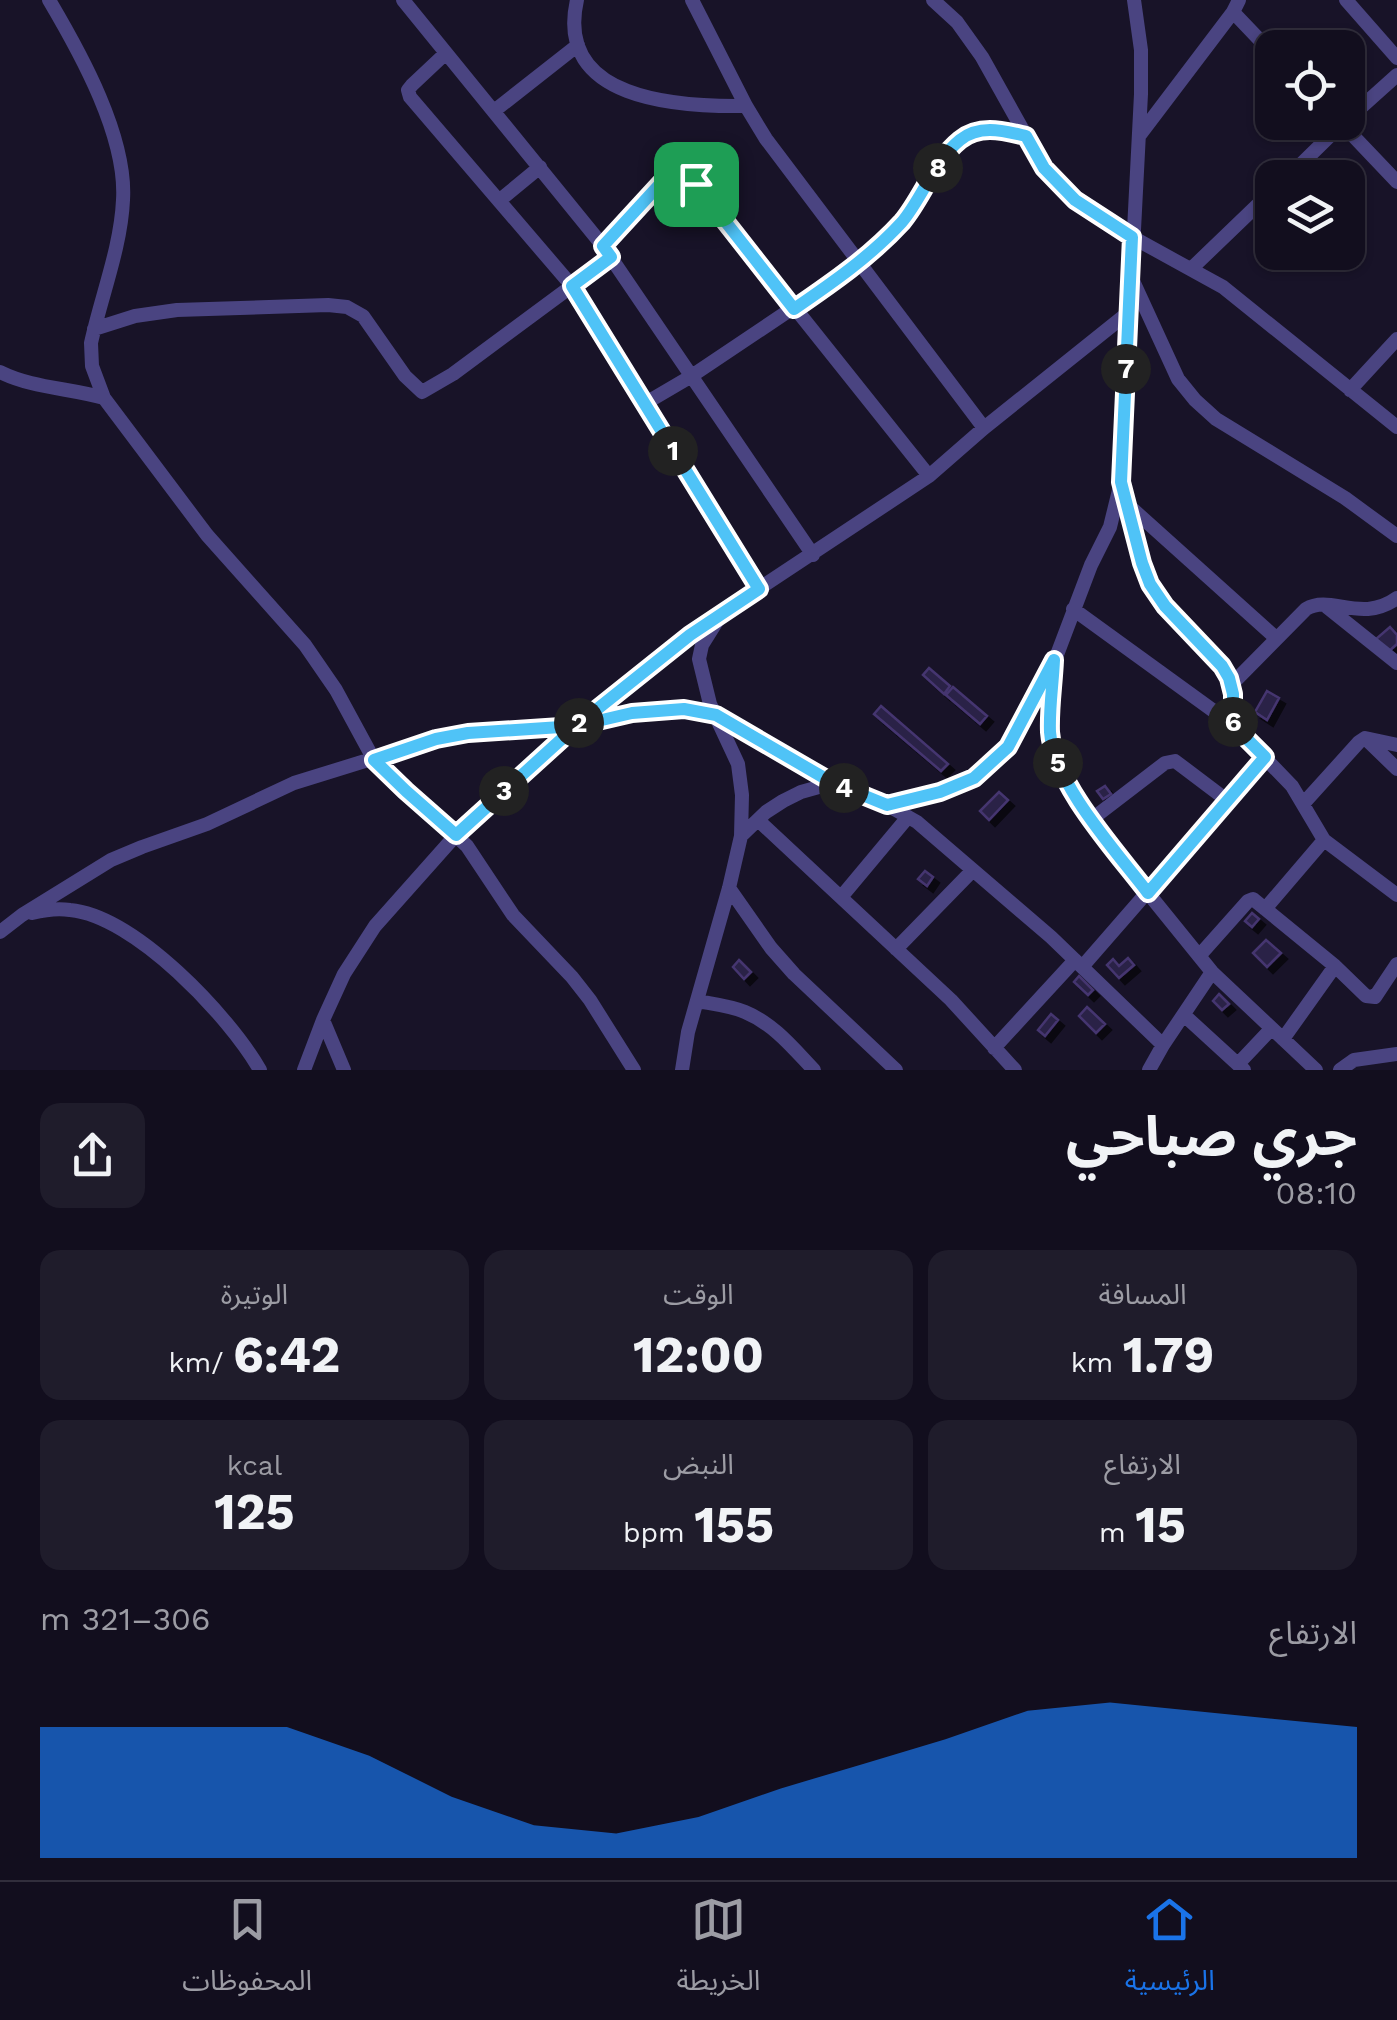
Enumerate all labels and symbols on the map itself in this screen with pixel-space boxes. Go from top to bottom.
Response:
pin [654,142,739,227]
pin: 8 [913,143,963,193]
pin: 7 [1101,344,1151,394]
pin: 1 [648,426,698,476]
pin: 6 [1208,697,1258,747]
pin: 2 [554,698,604,748]
pin: 5 [1033,738,1083,788]
pin: 4 [819,763,869,813]
pin: 3 [479,766,529,816]

